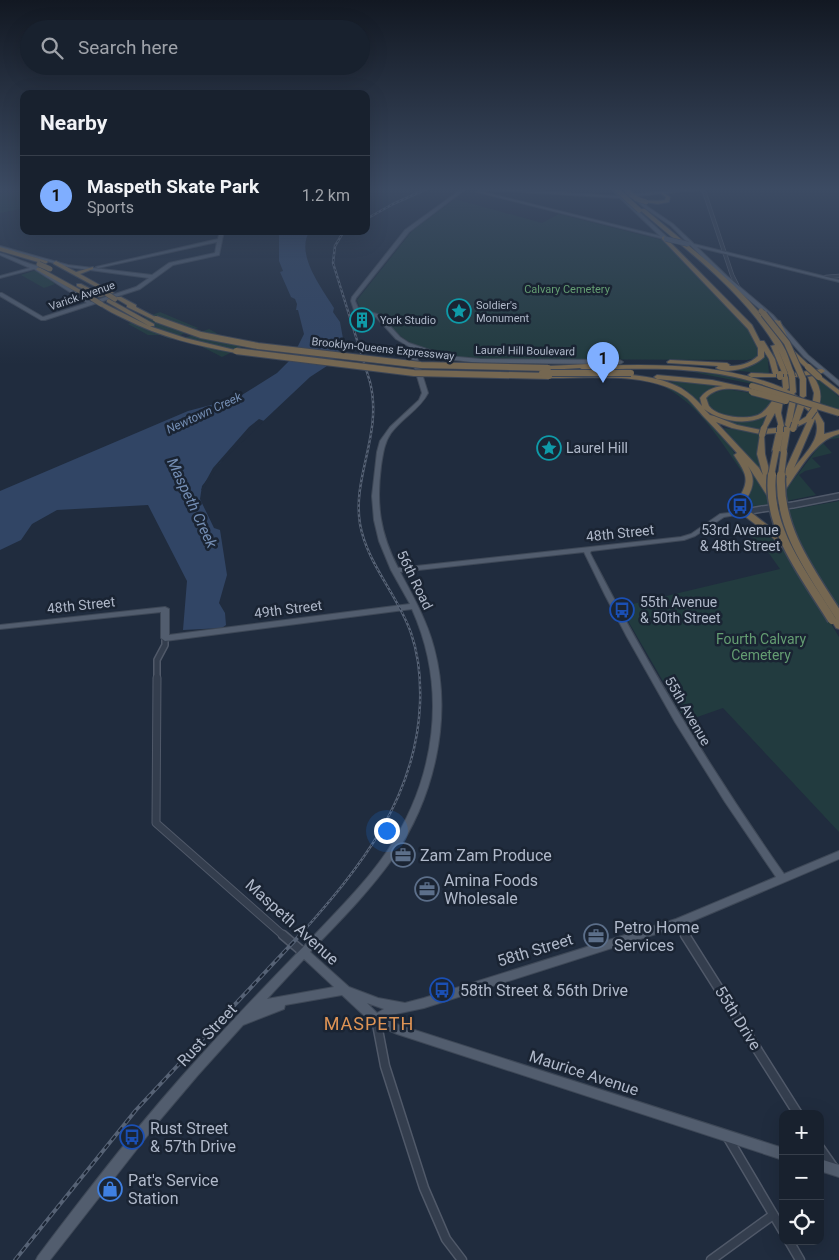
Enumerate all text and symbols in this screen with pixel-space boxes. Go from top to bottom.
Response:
search box [20,20,370,75]
icon: search [38,34,66,62]
text: Search here [78,36,178,59]
text: Nearby [40,111,107,135]
text: Maspeth Skate Park [87,175,259,198]
text: 1 [51,186,61,205]
text: 1.2 km [302,186,350,205]
text: Sports [87,198,134,217]
street label: Varick Avenue [47,279,117,313]
park label: Calvary Cemetery [524,283,611,296]
place icon: Soldier's Monument [446,298,472,324]
place label: Soldier's Monument [476,299,530,325]
building icon: York Studio [349,307,375,333]
place label: York Studio [380,314,436,327]
street label: Brooklyn-Queens Expressway [311,335,456,363]
pin: 1 [587,342,619,383]
street label: Laurel Hill Boulevard [475,344,575,358]
water label: Newtown Creek [164,389,245,437]
place icon: Laurel Hill [536,435,562,461]
place label: Laurel Hill [566,440,628,456]
water label: Maspeth Creek [163,455,221,552]
bus stop icon: 53rd Avenue & 48th Street [727,493,753,519]
street label: 48th Street [585,521,655,545]
place label: 53rd Avenue & 48th Street [700,522,781,554]
street label: 56th Road [394,548,436,612]
street label: 48th Street [46,593,116,617]
place label: 55th Avenue & 50th Street [640,594,721,626]
street label: 49th Street [253,597,323,621]
bus stop icon: 55th Avenue & 50th Street [609,597,635,623]
park label: Fourth Calvary Cemetery [716,631,806,663]
street label: 55th Avenue [662,674,714,748]
your location [374,818,400,844]
office icon: Zam Zam Produce [390,842,416,868]
place label: Zam Zam Produce [420,846,552,865]
place label: Amina Foods Wholesale [444,871,538,908]
street label: Maspeth Avenue [242,875,342,969]
office icon: Amina Foods Wholesale [414,876,440,902]
place label: Petro Home Services [614,918,699,955]
office icon: Petro Home Services [583,923,609,949]
street label: 58th Street [495,929,575,971]
bus stop icon: 58th Street & 56th Drive [429,977,455,1003]
place label: 58th Street & 56th Drive [460,981,628,1000]
street label: 55th Drive [711,982,765,1054]
street label: Rust Street [173,1000,241,1070]
district label: MASPETH [324,1013,414,1034]
street label: Maurice Avenue [527,1046,641,1100]
map controls [779,1110,824,1245]
button: + [779,1110,824,1155]
place label: Rust Street & 57th Drive [150,1119,236,1156]
bus stop icon: Rust Street & 57th Drive [119,1124,145,1150]
button: − [779,1155,824,1200]
place label: Pat's Service Station [128,1171,218,1208]
shop icon: Pat's Service Station [97,1176,123,1202]
button: locate [779,1200,824,1245]

